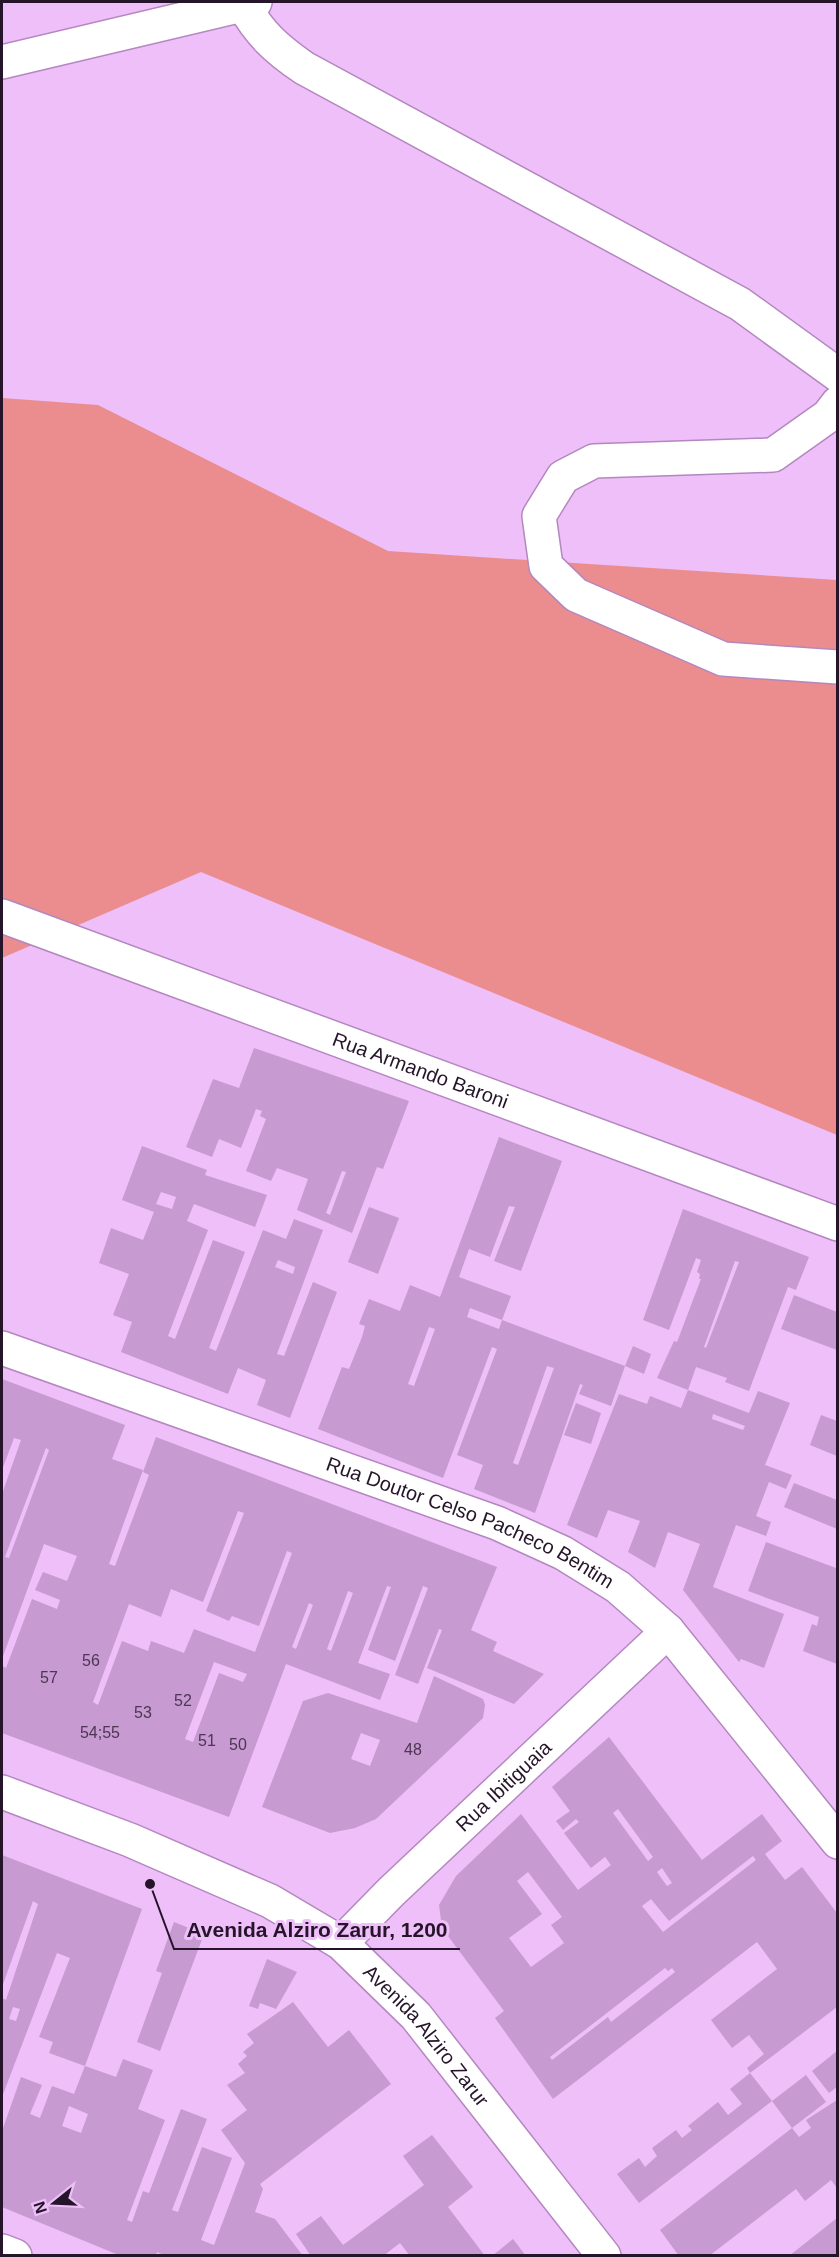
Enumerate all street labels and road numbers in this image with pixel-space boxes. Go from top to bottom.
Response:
street label: Rua Armando Baroni [330,1028,511,1113]
street label: Rua Doutor Celso Pacheco Bentim [323,1453,618,1593]
street label: Rua Ibitiguaia [451,1735,556,1836]
street label: Avenida Alziro Zarur [359,1960,494,2111]

